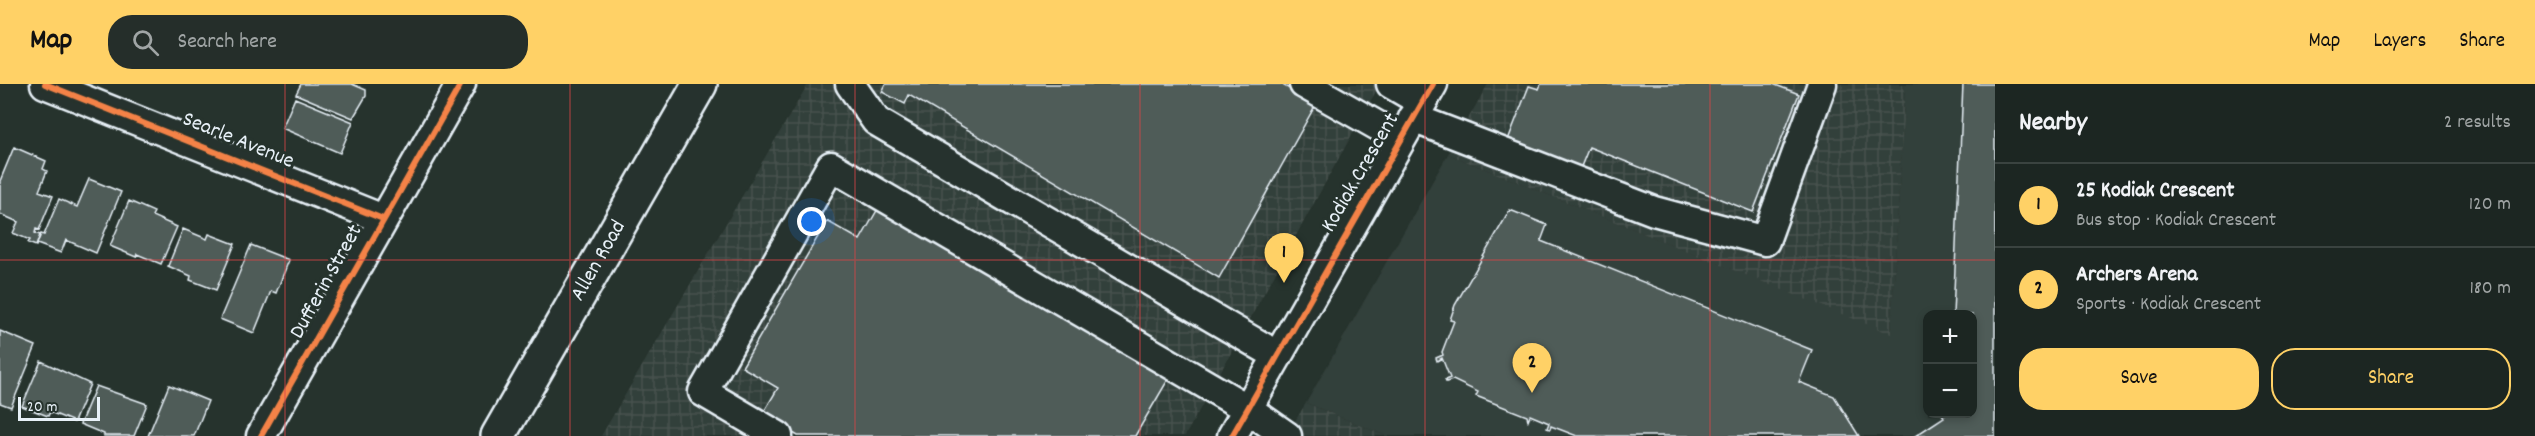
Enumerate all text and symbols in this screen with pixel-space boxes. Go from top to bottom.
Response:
search box [108,15,528,69]
text: Map [30,22,72,62]
icon: search [129,26,162,59]
text: Search here [177,27,277,58]
text: Map [2309,27,2340,57]
text: Layers [2373,27,2426,57]
text: Share [2459,27,2505,57]
street label: Searle Avenue [177,105,299,177]
text: Nearby [2019,105,2087,142]
street label: Kodiak Crescent [1314,107,1408,239]
text: 2 results [2444,109,2511,137]
text: 25 Kodiak Crescent [2076,176,2234,207]
text: 1 [2036,191,2041,219]
text: 120 m [2469,191,2511,219]
your location [797,207,826,236]
text: Bus stop · Kodiak Crescent [2076,207,2276,235]
street label: Allen Road [563,215,634,307]
street label: Dufferin Street [283,219,371,345]
pin: 1 [1264,234,1304,283]
text: Archers Arena [2076,260,2198,291]
text: 2 [2034,275,2043,303]
text: 180 m [2469,275,2511,303]
text: Sports · Kodiak Crescent [2076,291,2261,319]
map controls [1923,310,1977,418]
button: + [1923,310,1977,364]
pin: 2 [1512,344,1552,393]
button: Save [2019,348,2259,410]
button: Share [2271,348,2511,410]
button: − [1923,364,1977,418]
scale bar [18,394,100,422]
text: 20 m [27,396,57,419]

